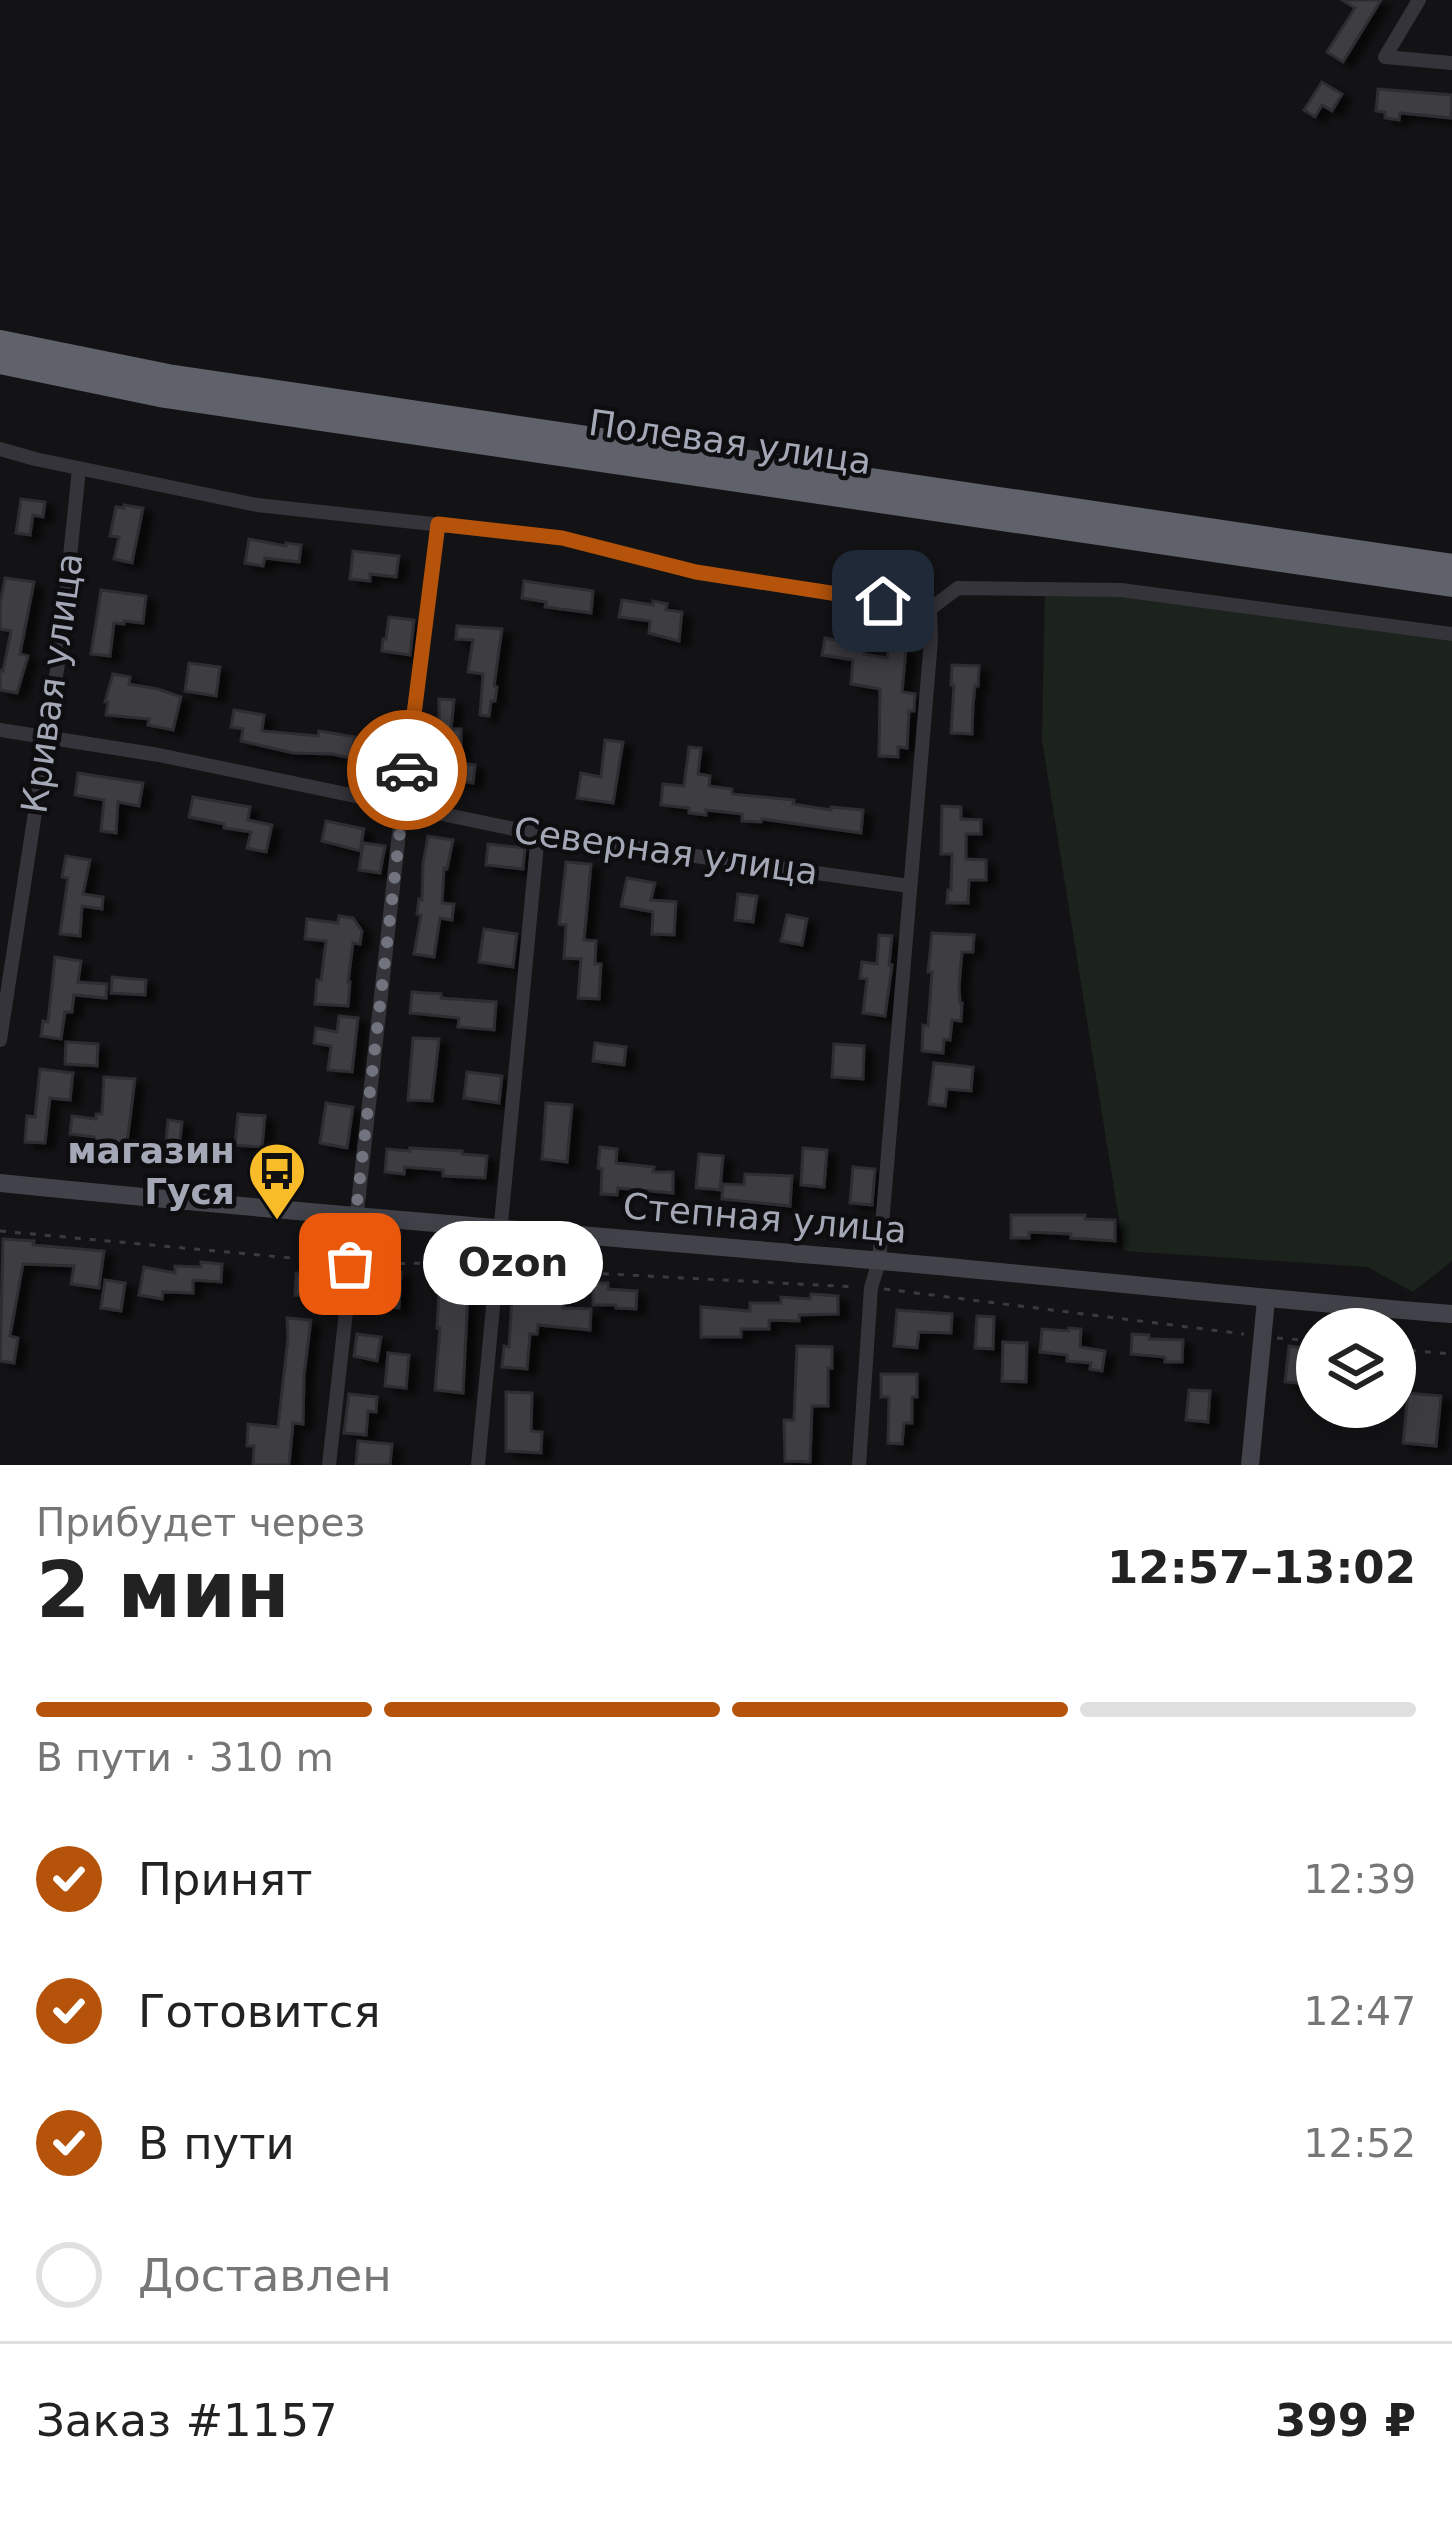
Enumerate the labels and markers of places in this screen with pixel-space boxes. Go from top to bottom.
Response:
pin [832,550,934,652]
place label: магазин Гуся [67,1130,235,1212]
bus stop icon: магазин Гуся [246,1140,308,1222]
pin [299,1213,401,1315]
callout: Ozon [422,1222,602,1306]

